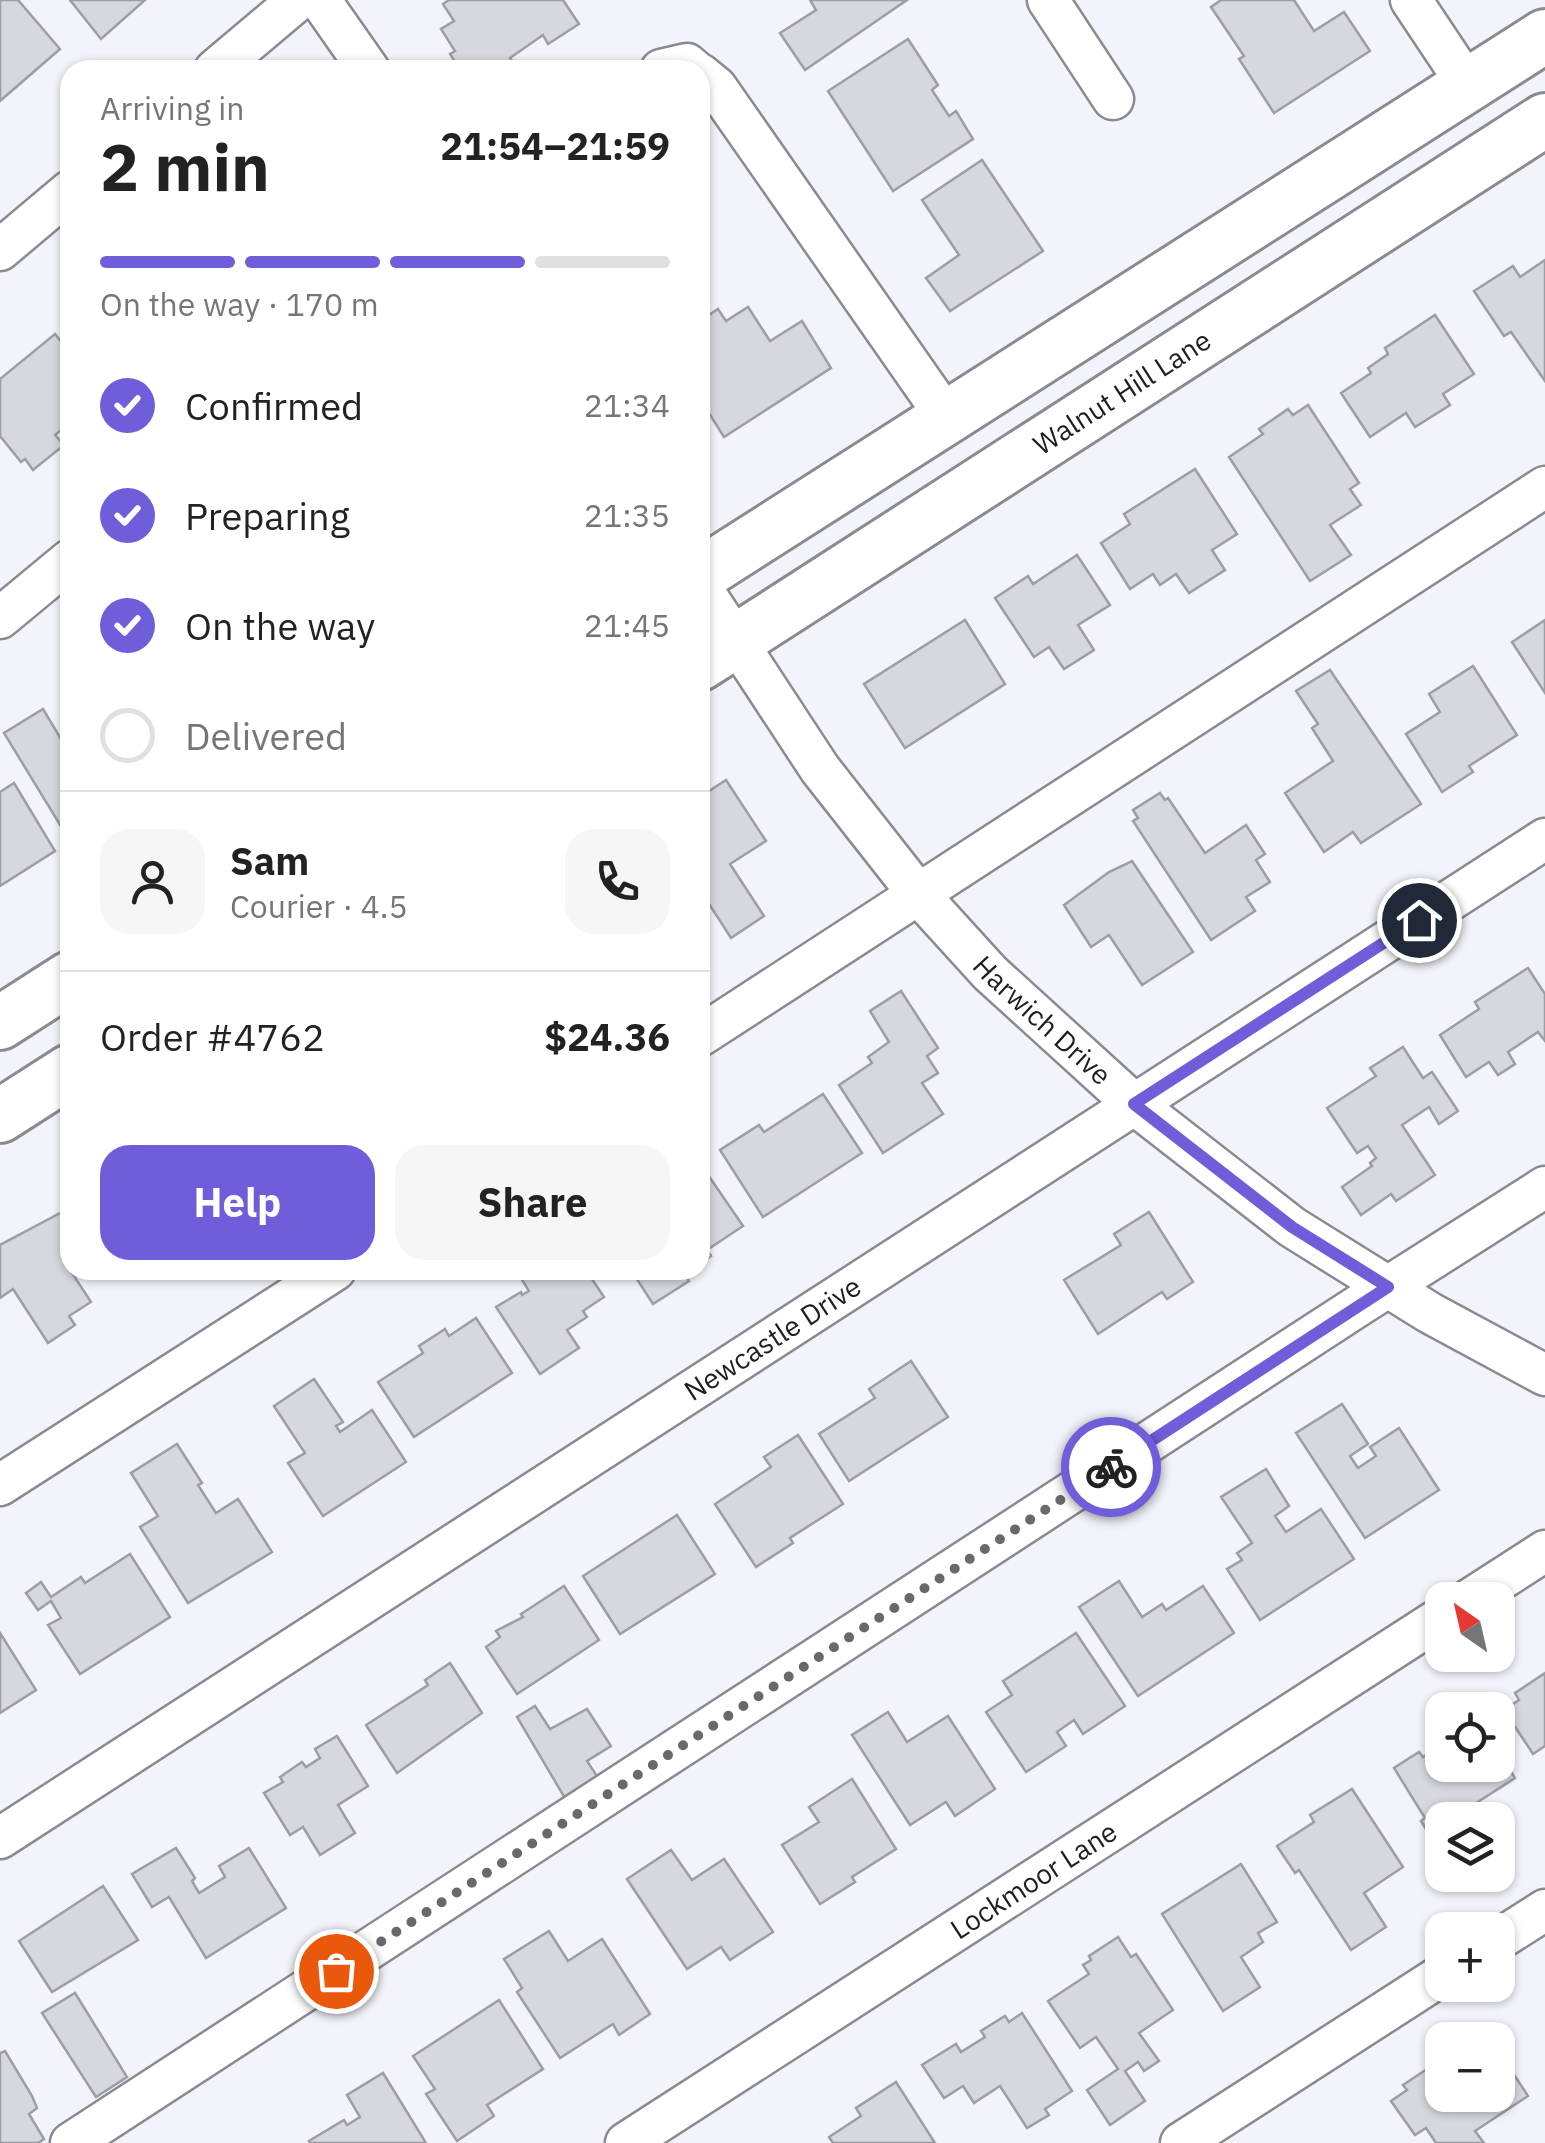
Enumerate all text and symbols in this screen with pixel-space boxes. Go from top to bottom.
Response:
text: Arriving in [100,87,245,129]
text: 21:54–21:59 [440,121,670,170]
text: 2 min [100,124,270,209]
text: On the way · 170 m [100,283,379,325]
street label: Walnut Hill Lane [1026,321,1218,463]
icon: check [100,378,155,433]
text: Confirmed [185,381,363,430]
text: 21:34 [584,384,670,426]
icon: check [100,488,155,543]
text: Preparing [185,491,350,540]
text: 21:35 [584,494,670,536]
icon: check [100,598,155,653]
text: On the way [185,601,375,650]
text: 21:45 [584,604,670,646]
text: Delivered [185,711,347,760]
button: person [100,829,205,934]
button: phone [565,829,670,934]
text: Sam [230,836,309,885]
pin [1377,878,1462,963]
text: Courier · 4.5 [230,885,408,927]
icon: home [1392,893,1447,948]
street label: Harwich Drive [965,947,1120,1093]
text: Order #4762 [100,1012,325,1061]
text: $24.36 [544,1012,670,1061]
button: Help [100,1145,375,1260]
button: Share [395,1145,670,1260]
street label: Newcastle Drive [677,1267,868,1409]
courier [1061,1417,1161,1517]
icon: bike [1084,1440,1139,1495]
north arrow [1425,1582,1515,1672]
map controls [1425,1582,1515,2112]
button: locate [1425,1692,1515,1782]
button: layers [1425,1802,1515,1892]
street label: Lockmoor Lane [943,1812,1124,1947]
button: + [1425,1912,1515,2002]
pin [294,1929,379,2014]
icon: bag [309,1944,364,1999]
button: − [1425,2022,1515,2112]

